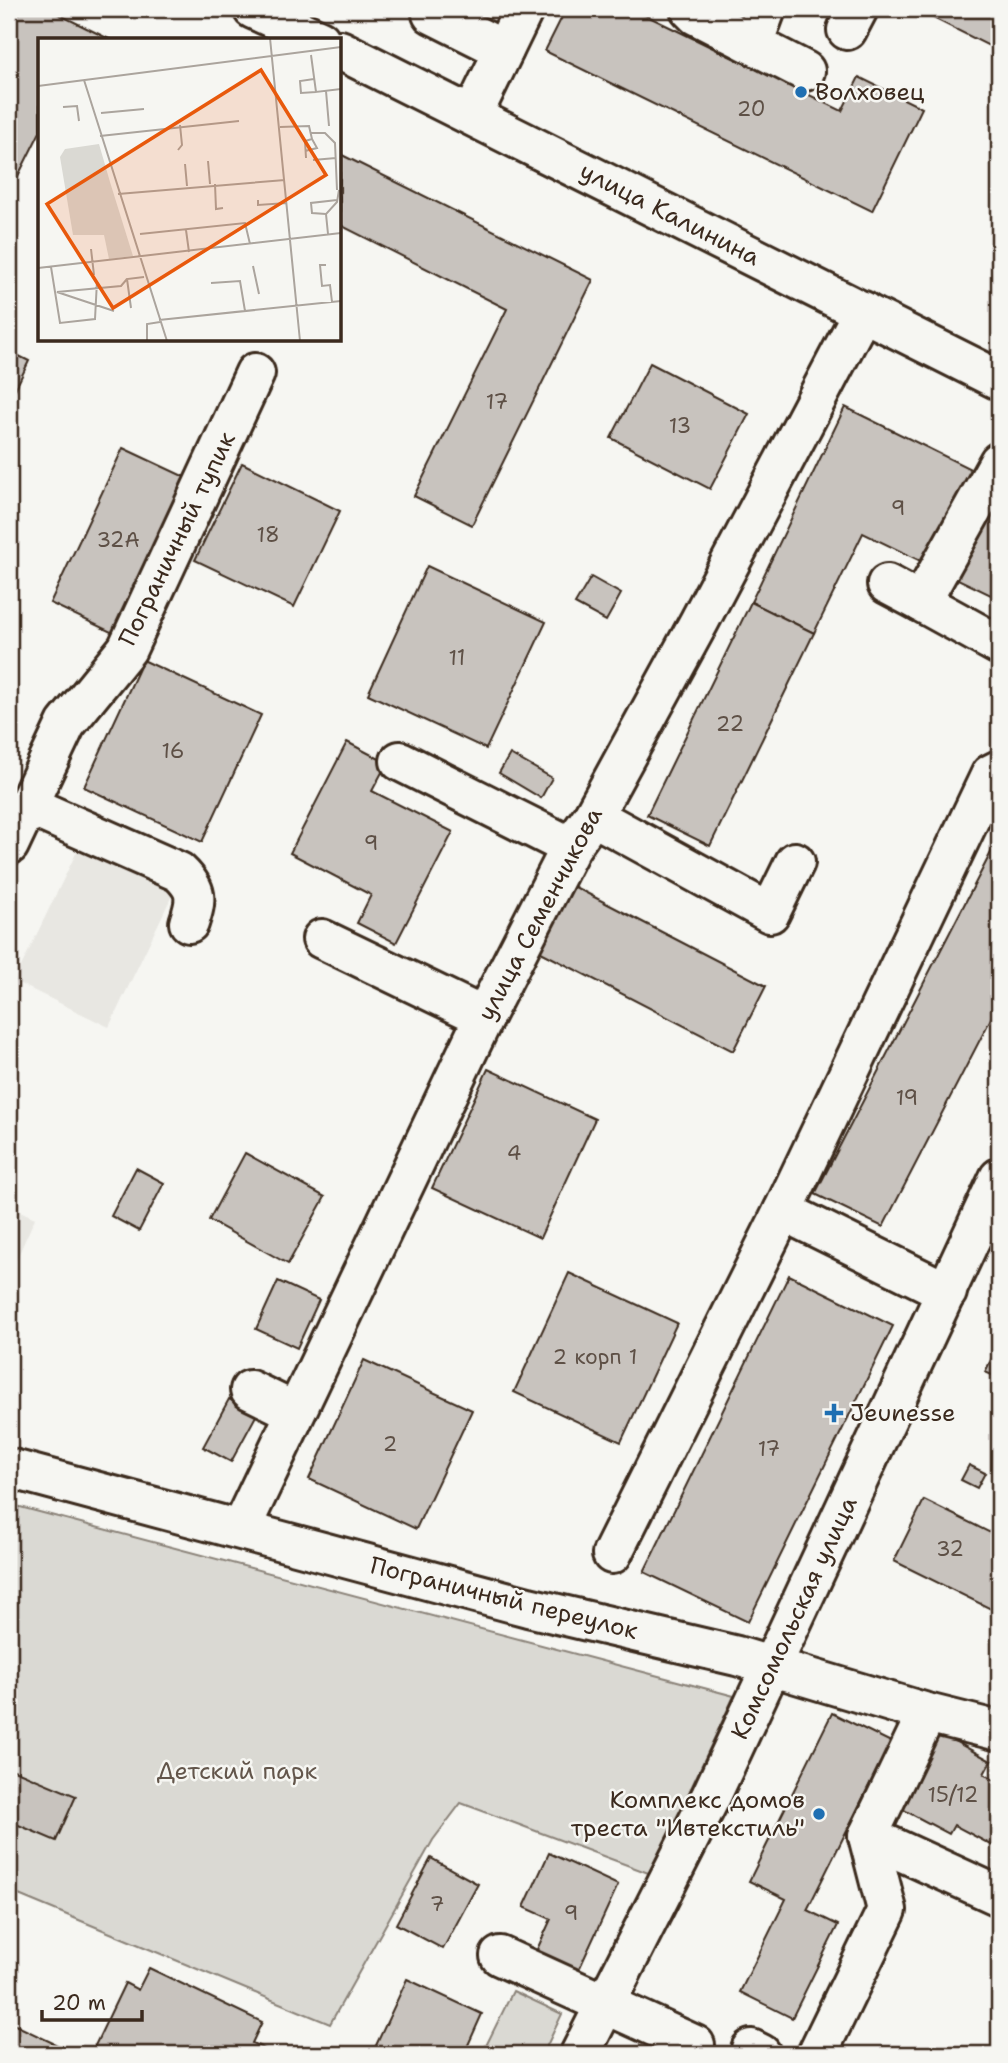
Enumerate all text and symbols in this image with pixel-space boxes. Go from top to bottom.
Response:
inset map [38,38,341,341]
place label: Волховец [815,76,925,108]
marker: Волховец [793,84,809,100]
house number: 20 [737,95,765,123]
street label: улица Калинина [574,155,766,273]
house number: 17 [486,388,508,416]
house number: 13 [669,412,691,440]
street label: Пограничный тупик [111,426,243,651]
house number: 9 [891,494,905,522]
house number: 18 [256,521,280,549]
house number: 32А [96,526,140,554]
house number: 11 [449,644,465,672]
house number: 22 [716,710,744,738]
house number: 16 [162,737,184,765]
street label: улица Семенчикова [470,802,610,1026]
house number: 9 [364,829,378,857]
house number: 19 [896,1084,918,1112]
house number: 4 [507,1139,521,1167]
house number: 2 корп 1 [553,1343,637,1371]
place label: Jeunesse [850,1397,956,1429]
marker: Jeunesse [824,1403,844,1423]
house number: 2 [383,1430,397,1458]
house number: 17 [758,1435,780,1463]
street label: Комсомольская улица [724,1491,864,1745]
house number: 32 [936,1535,964,1563]
street label: Пограничный переулок [367,1549,641,1647]
park label: Детский парк [157,1755,317,1787]
house number: 15/12 [928,1781,978,1809]
place label: Комплекс домов треста "Ивтекстиль" [571,1784,805,1844]
marker: Комплекс домов треста "Ивтекстиль" [811,1806,827,1822]
house number: 7 [430,1890,444,1918]
house number: 9 [564,1899,578,1927]
scale bar [42,1979,142,2023]
text: 20 m [52,1989,106,2017]

